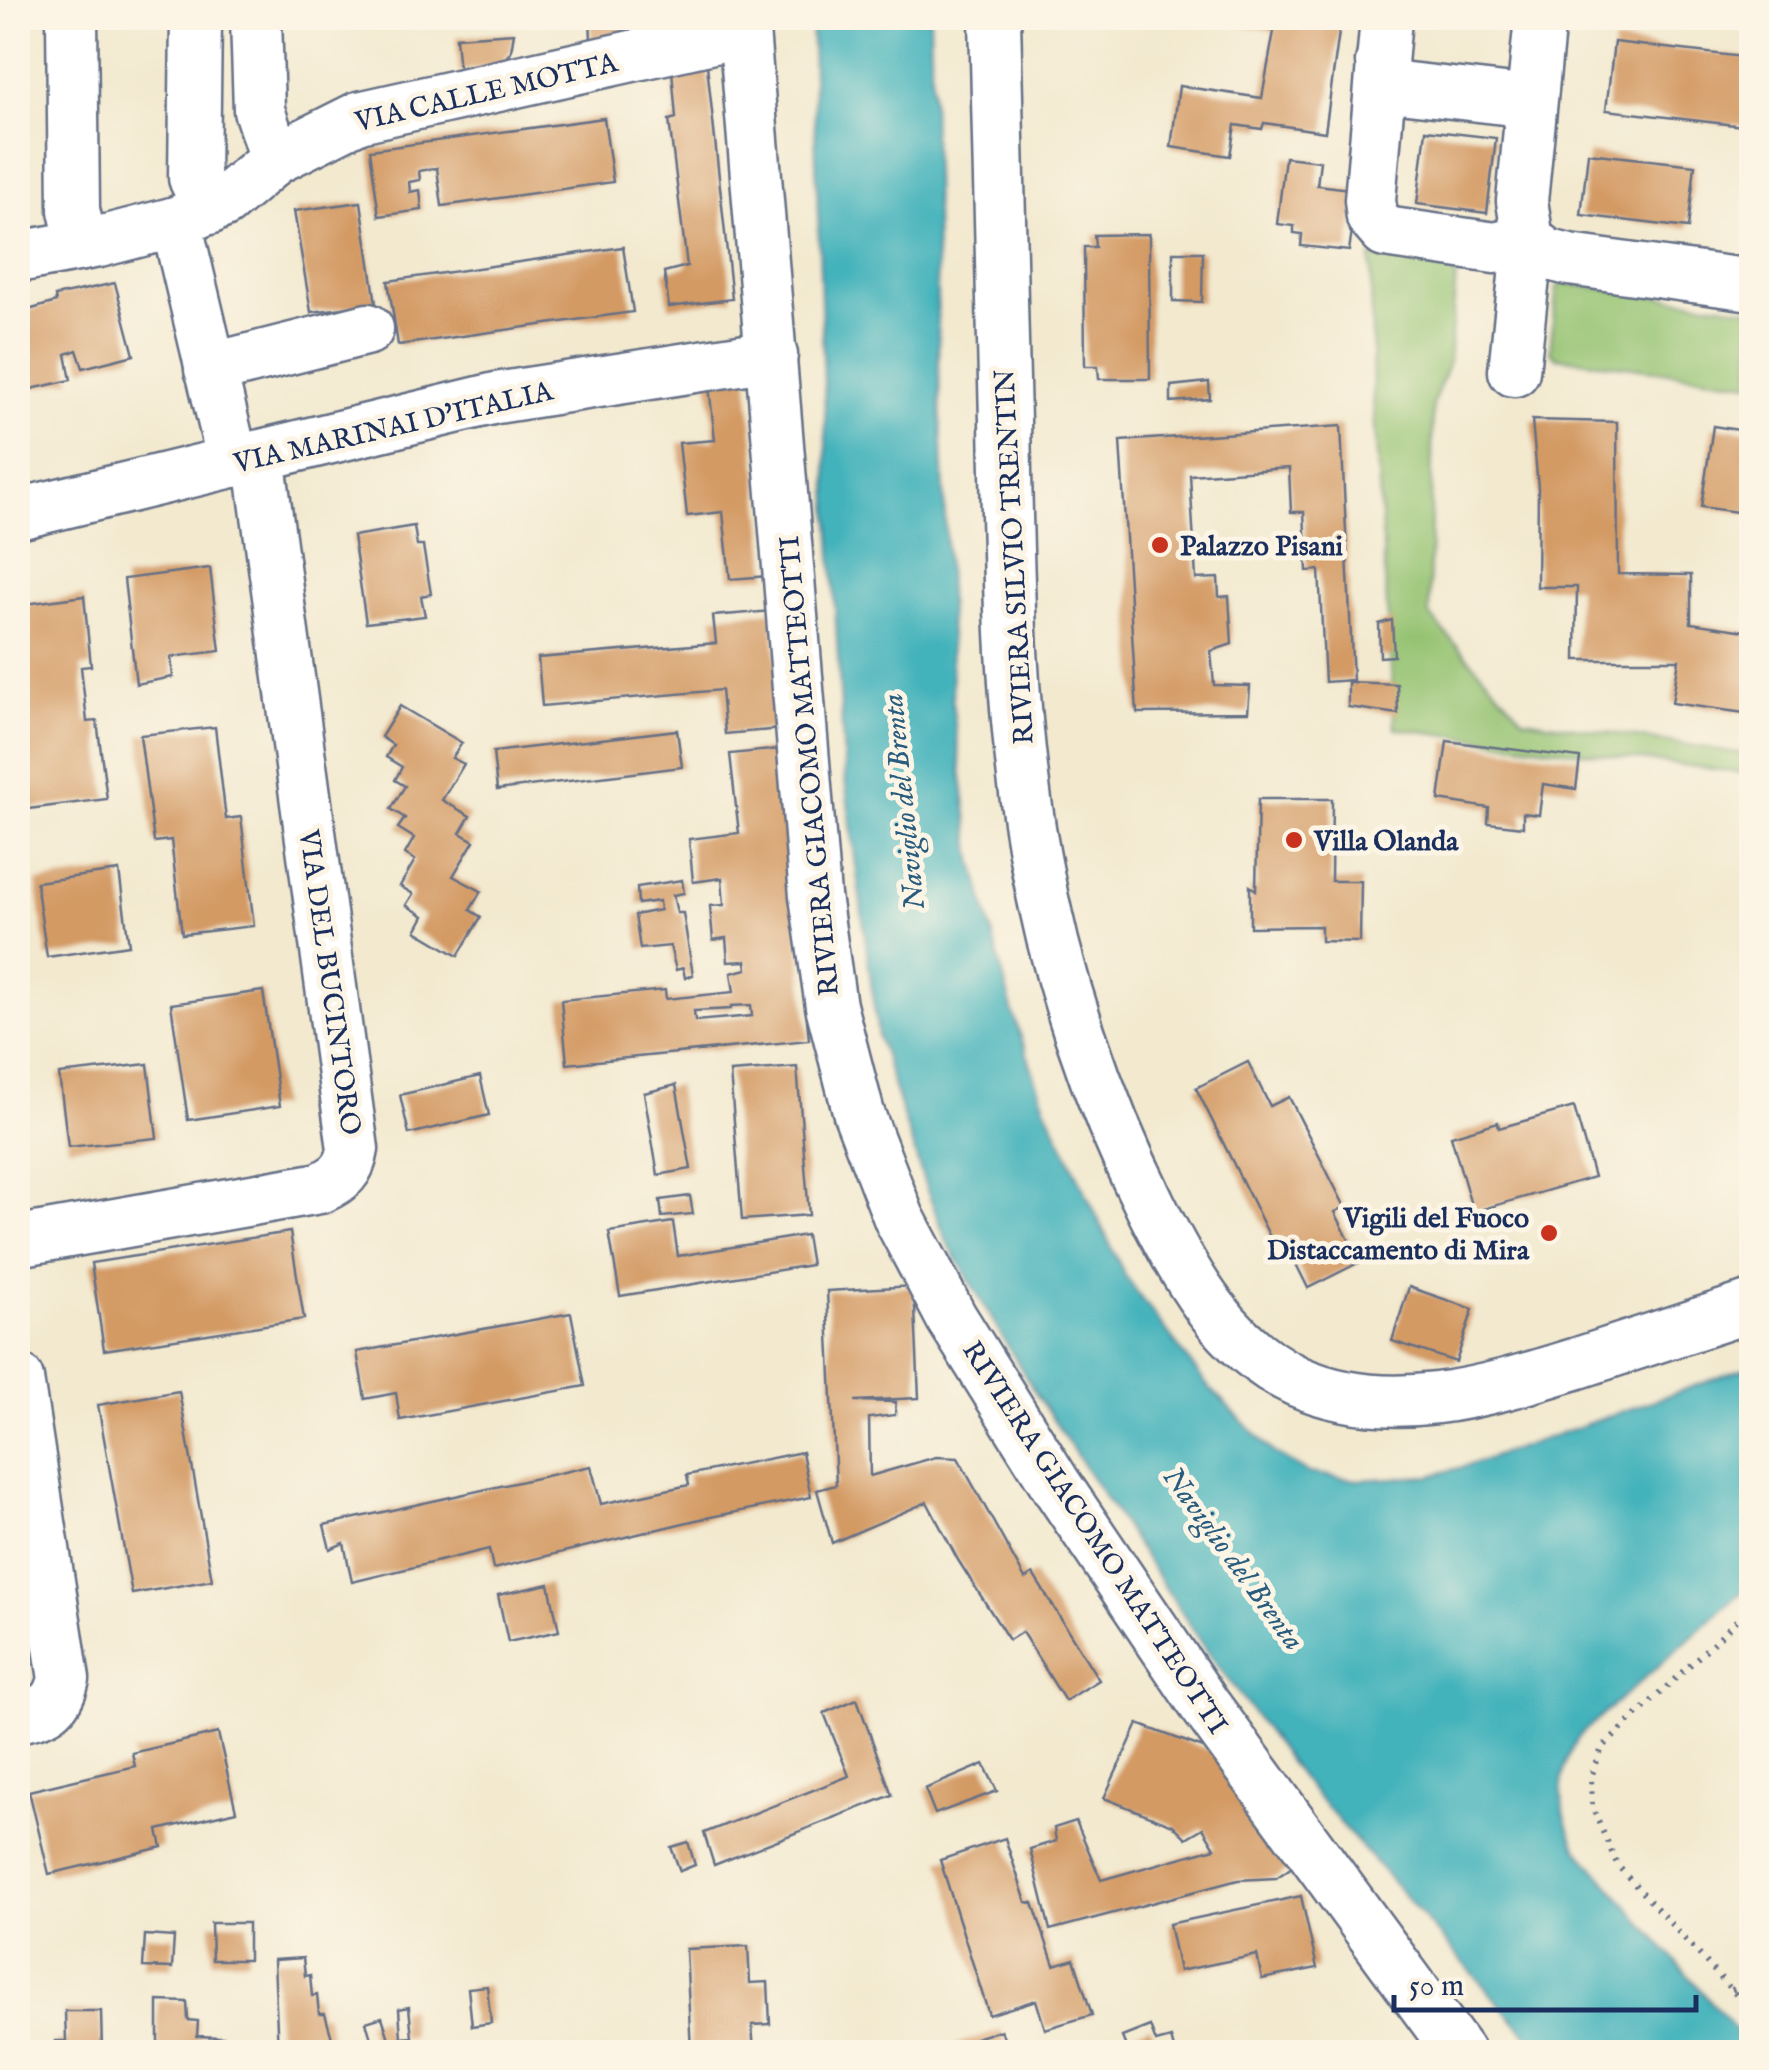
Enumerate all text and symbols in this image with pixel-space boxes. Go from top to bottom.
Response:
street label: VIA CALLE MOTTA [351,46,622,141]
street label: RIVIERA SILVIO TRENTIN [988,368,1043,745]
street label: VIA MARINAI D'ITALIA [230,374,557,482]
place label: Palazzo Pisani [1180,530,1344,565]
street label: RIVIERA GIACOMO MATTEOTTI [773,534,848,997]
marker: Palazzo Pisani [1149,534,1171,556]
water label: Naviglio del Brenta [875,692,935,912]
place label: Villa Olanda [1313,825,1459,860]
street label: VIA DEL BUCINTORO [290,826,367,1137]
marker: Villa Olanda [1283,829,1305,851]
place label: Vigili del Fuoco Distaccamento di Mira [1267,1202,1530,1269]
marker: Vigili del Fuoco Distaccamento di Mira [1538,1222,1560,1244]
street label: RIVIERA GIACOMO MATTEOTTI [953,1335,1234,1742]
water label: Naviglio del Brenta [1153,1460,1312,1658]
scale bar [1394,1950,1696,2012]
text: 50 m [1409,1968,1464,2006]

